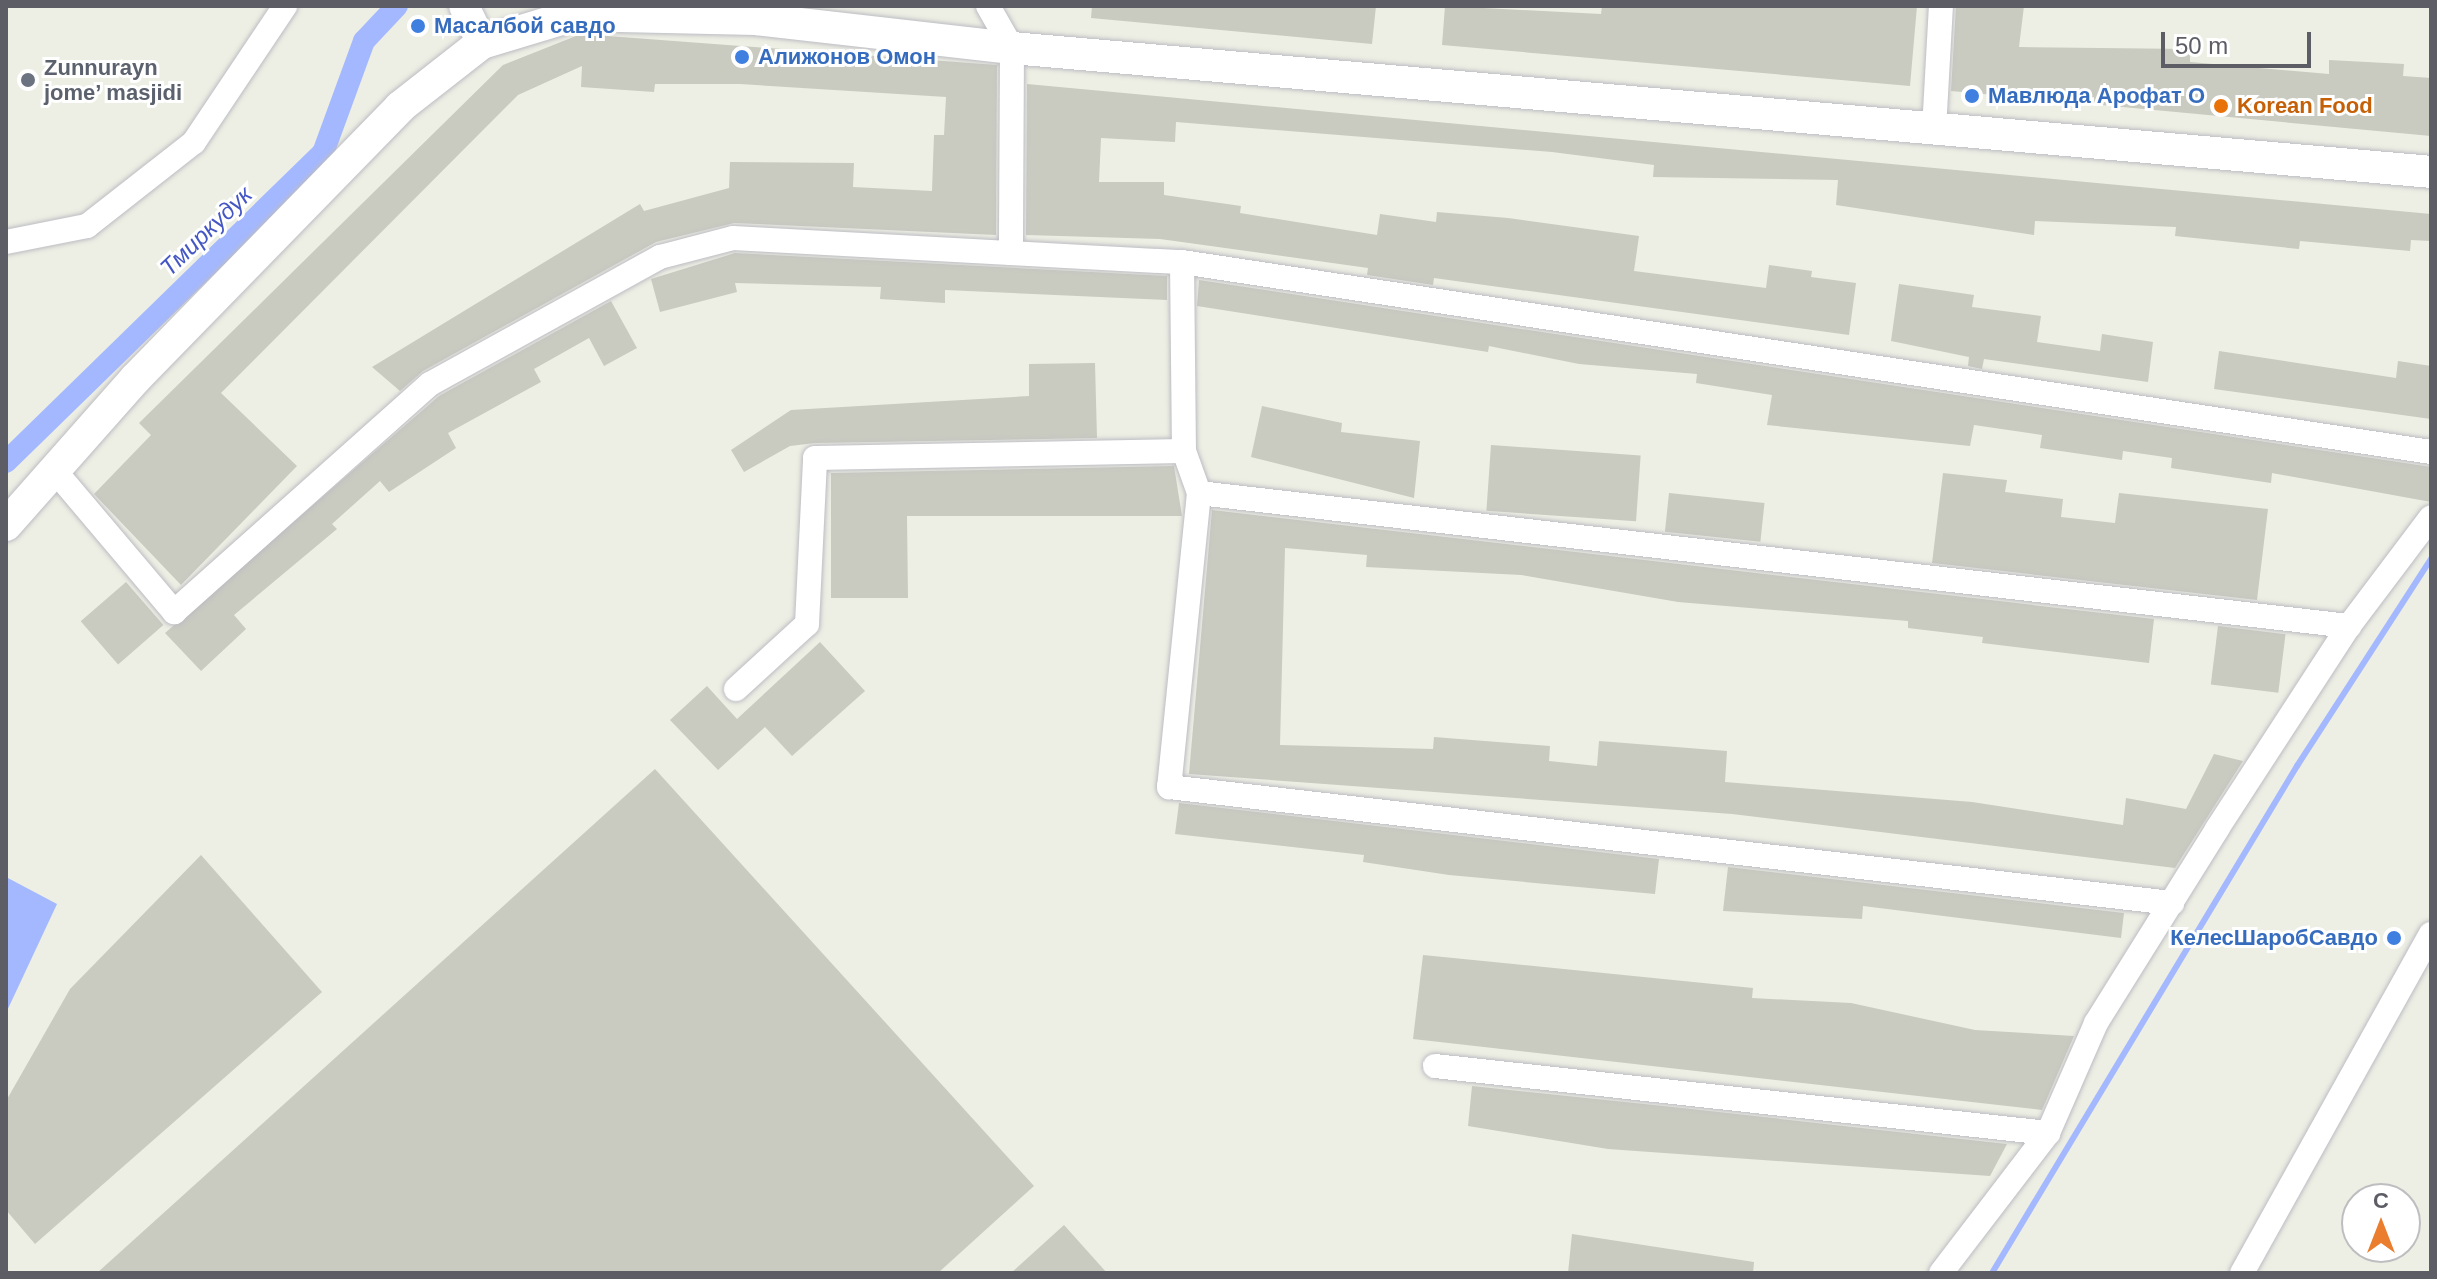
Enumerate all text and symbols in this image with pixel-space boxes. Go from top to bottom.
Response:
place label: Масалбой савдо [434,13,616,39]
scale bar [2165,16,2315,66]
marker: Масалбой савдо [409,17,427,35]
text: 50 m [2175,32,2228,59]
place label: Алижонов Омон [758,44,936,70]
marker: Алижонов Омон [733,48,751,66]
place label: Zunnurayn jome’ masjidi [44,54,183,106]
marker: Zunnurayn jome’ masjidi [19,71,37,89]
place label: Мавлюда Арофат О [1988,83,2205,109]
marker: Мавлюда Арофат О [1963,87,1981,105]
place label: Korean Food [2237,93,2373,119]
marker: Korean Food [2212,97,2230,115]
water label: Тмиркудук [154,180,258,282]
place label: КелесШаробСавдо [2170,925,2378,951]
marker: КелесШаробСавдо [2385,929,2403,947]
north arrow [2341,1183,2421,1263]
text: С [2373,1188,2389,1213]

